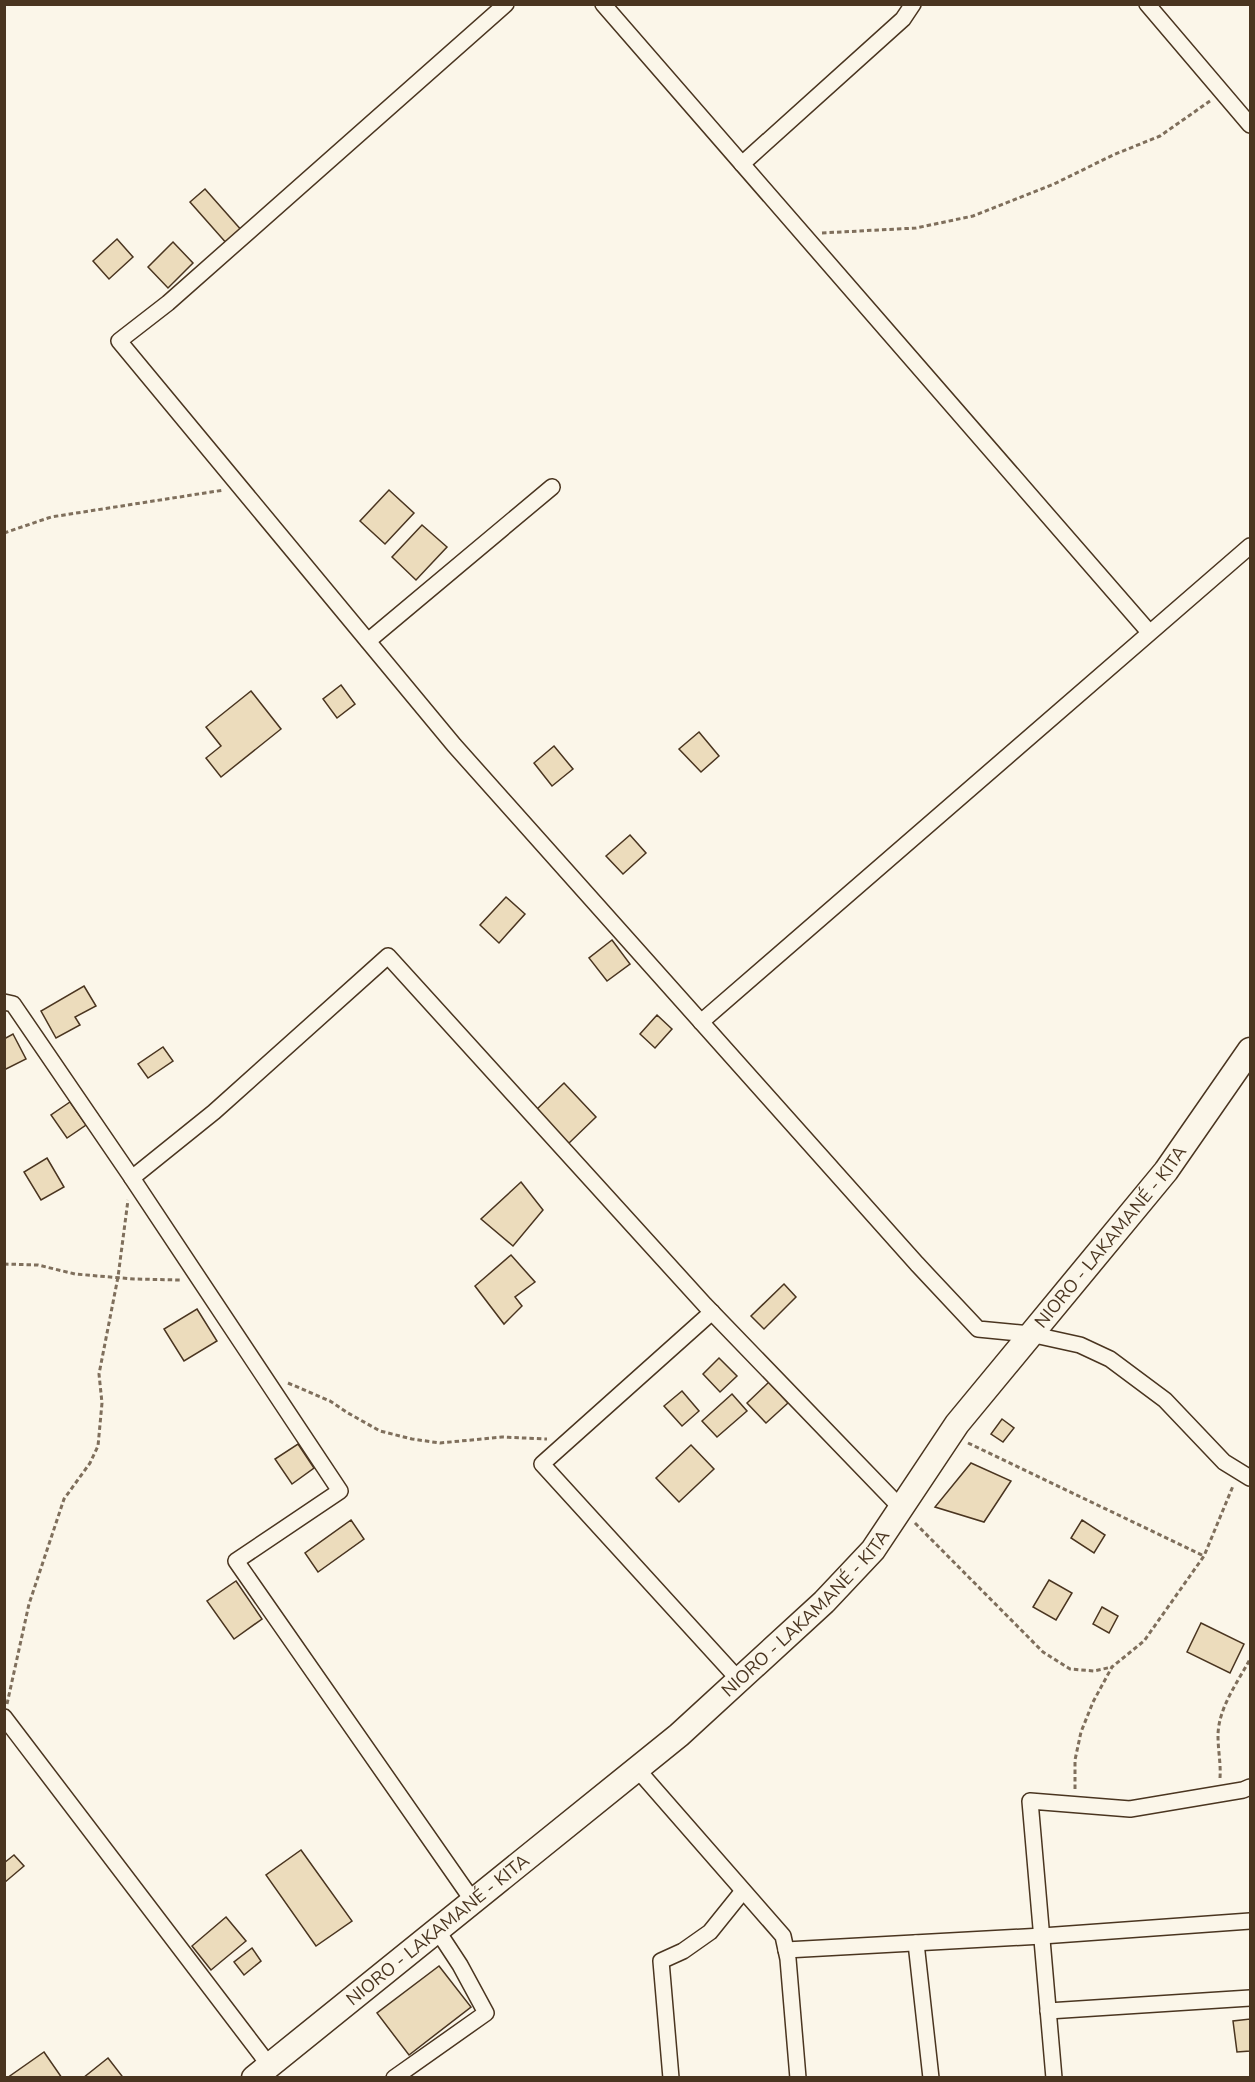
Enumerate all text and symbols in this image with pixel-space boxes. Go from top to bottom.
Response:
street label: NIORO - LAKAMANÉ - KITA [1029,1141,1192,1333]
street label: NIORO - LAKAMANÉ - KITA [716,1525,895,1702]
street label: NIORO - LAKAMANÉ - KITA [341,1849,534,2011]

